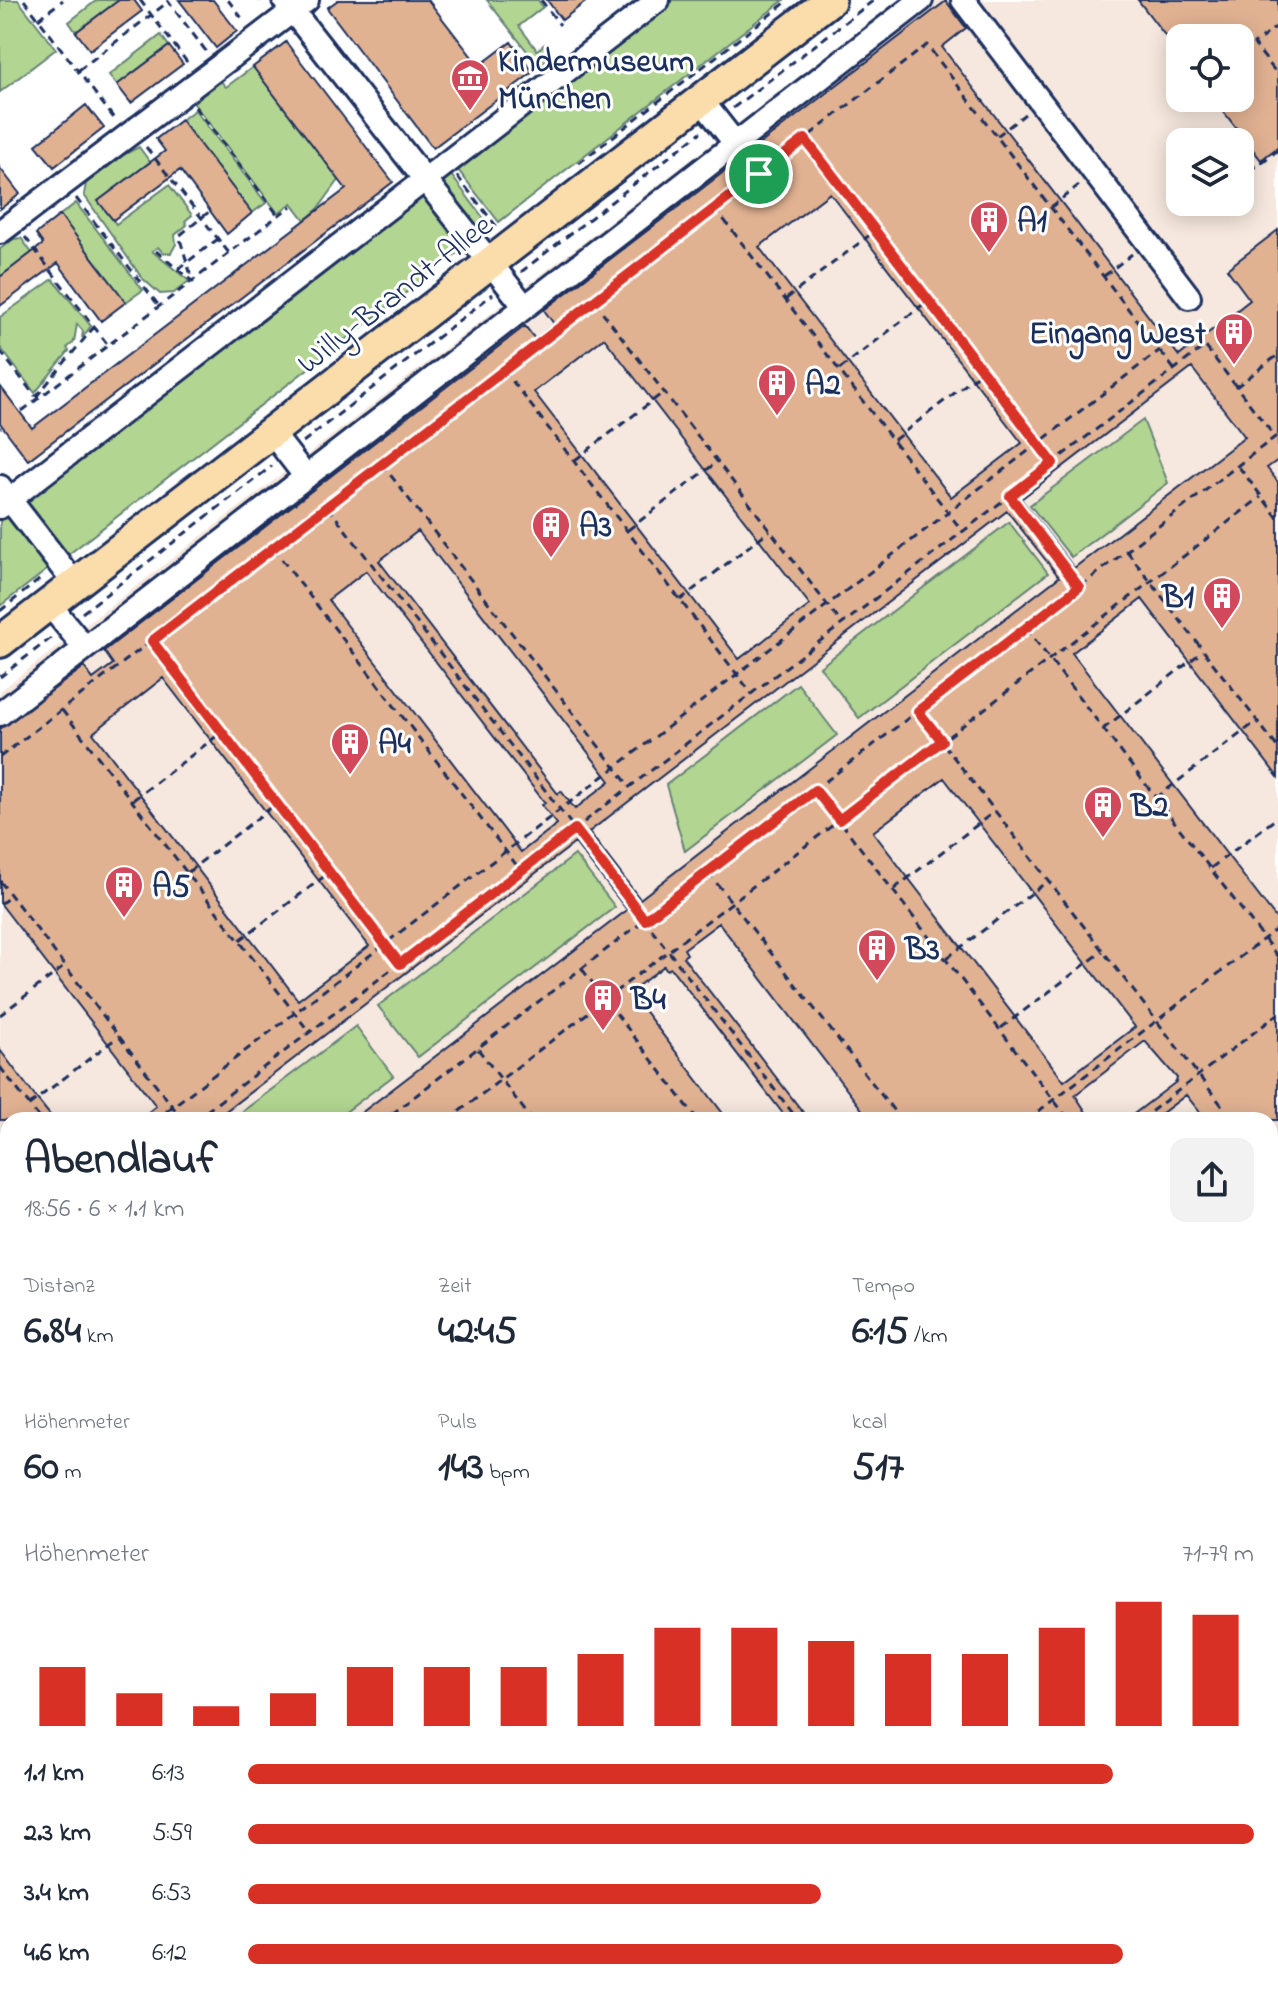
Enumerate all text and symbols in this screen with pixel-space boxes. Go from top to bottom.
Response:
map controls [1166,24,1254,216]
button: locate [1166,24,1254,112]
place label: Kindermuseum München [498,40,694,124]
museum icon: Kindermuseum München [449,57,491,112]
button: layers [1166,128,1254,216]
pin [725,140,793,208]
icon: arrive [737,152,781,196]
building icon: A1 [968,199,1010,254]
place label: A1 [1017,200,1047,247]
street label: Willy-Brandt-Allee [288,204,505,387]
building icon: Eingang West [1213,311,1255,366]
place label: Eingang West [1029,312,1206,360]
building icon: A2 [756,362,798,417]
place label: A2 [805,363,841,410]
building icon: A3 [530,504,572,559]
place label: A3 [579,505,612,552]
building icon: B1 [1201,575,1243,630]
place label: B1 [1160,576,1194,623]
building icon: A4 [329,721,371,776]
place label: A4 [378,722,412,769]
building icon: B2 [1082,784,1124,839]
place label: B2 [1129,785,1169,832]
building icon: A5 [103,864,145,919]
place label: A5 [152,865,190,912]
building icon: B3 [856,927,898,982]
place label: B3 [903,928,940,975]
building icon: B4 [582,977,624,1032]
place label: B4 [629,978,667,1025]
text: Abendlauf [24,1129,217,1193]
button: share [1170,1138,1254,1222]
text: 18:56 · 6 × 1.1 km [24,1191,185,1229]
text: Distanz [24,1271,95,1303]
text: Zeit [438,1271,472,1303]
text: Tempo [852,1271,915,1303]
text: 6.84 [24,1303,81,1362]
text: 42:45 [438,1303,517,1362]
text: 6:15 [852,1303,909,1362]
text: km [81,1321,113,1353]
text: /km [909,1321,948,1353]
text: Höhenmeter [24,1407,130,1439]
text: Puls [438,1407,477,1439]
text: kcal [852,1407,887,1439]
text: 60 [24,1439,59,1498]
text: 143 [438,1439,484,1498]
text: 517 [852,1439,904,1498]
text: m [59,1457,81,1489]
text: bpm [484,1457,530,1489]
text: Höhenmeter [24,1536,149,1574]
text: 71–79 m [1182,1536,1254,1574]
text: 1.1 km [24,1755,84,1793]
text: 6:13 [152,1755,185,1793]
text: 2.3 km [24,1815,91,1853]
text: 5:59 [152,1815,192,1853]
text: 3.4 km [24,1875,89,1913]
text: 6:53 [152,1875,191,1913]
text: 4.6 km [24,1935,90,1973]
text: 6:12 [152,1935,187,1973]

